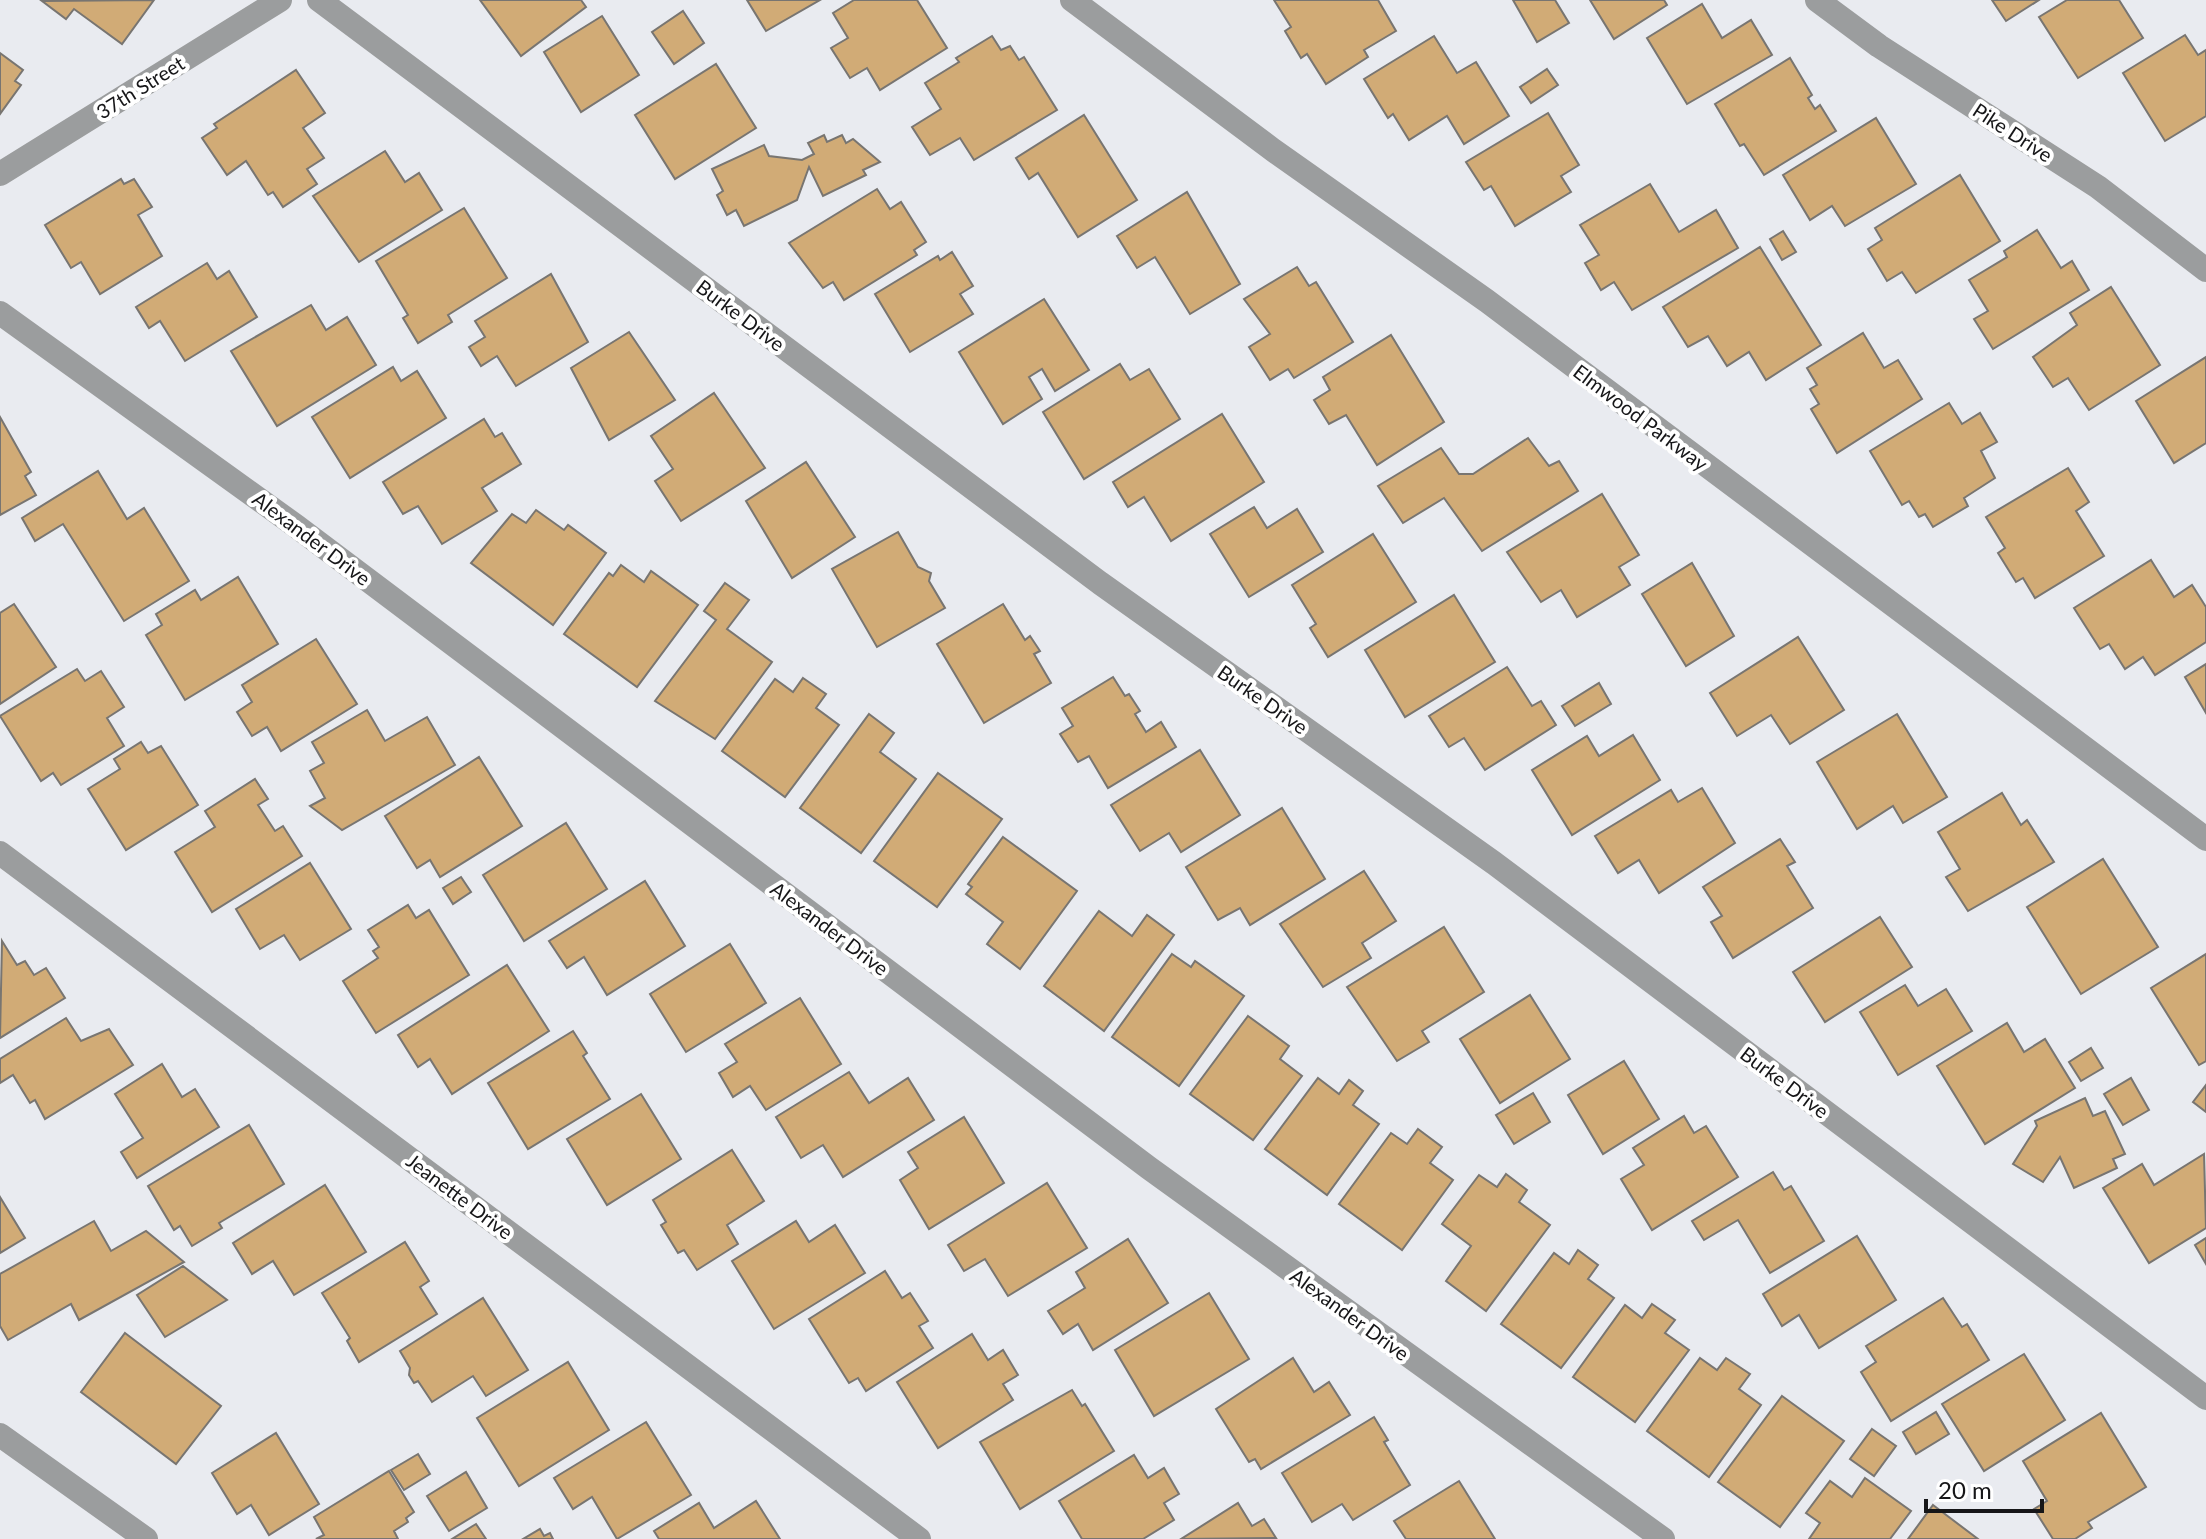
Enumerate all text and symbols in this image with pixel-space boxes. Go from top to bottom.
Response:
street label: 37th Street [92,51,188,123]
street label: Pike Drive [1969,98,2057,166]
street label: Burke Drive [692,274,790,356]
street label: Elmwood Parkway [1569,359,1713,476]
street label: Alexander Drive [248,486,376,590]
street label: Burke Drive [1213,659,1313,739]
street label: Alexander Drive [766,876,894,980]
street label: Burke Drive [1736,1041,1834,1123]
street label: Jeanette Drive [402,1148,518,1244]
street label: Alexander Drive [1286,1263,1414,1365]
scale bar [1926,1463,2042,1513]
text: 20 m [1938,1475,1992,1504]

